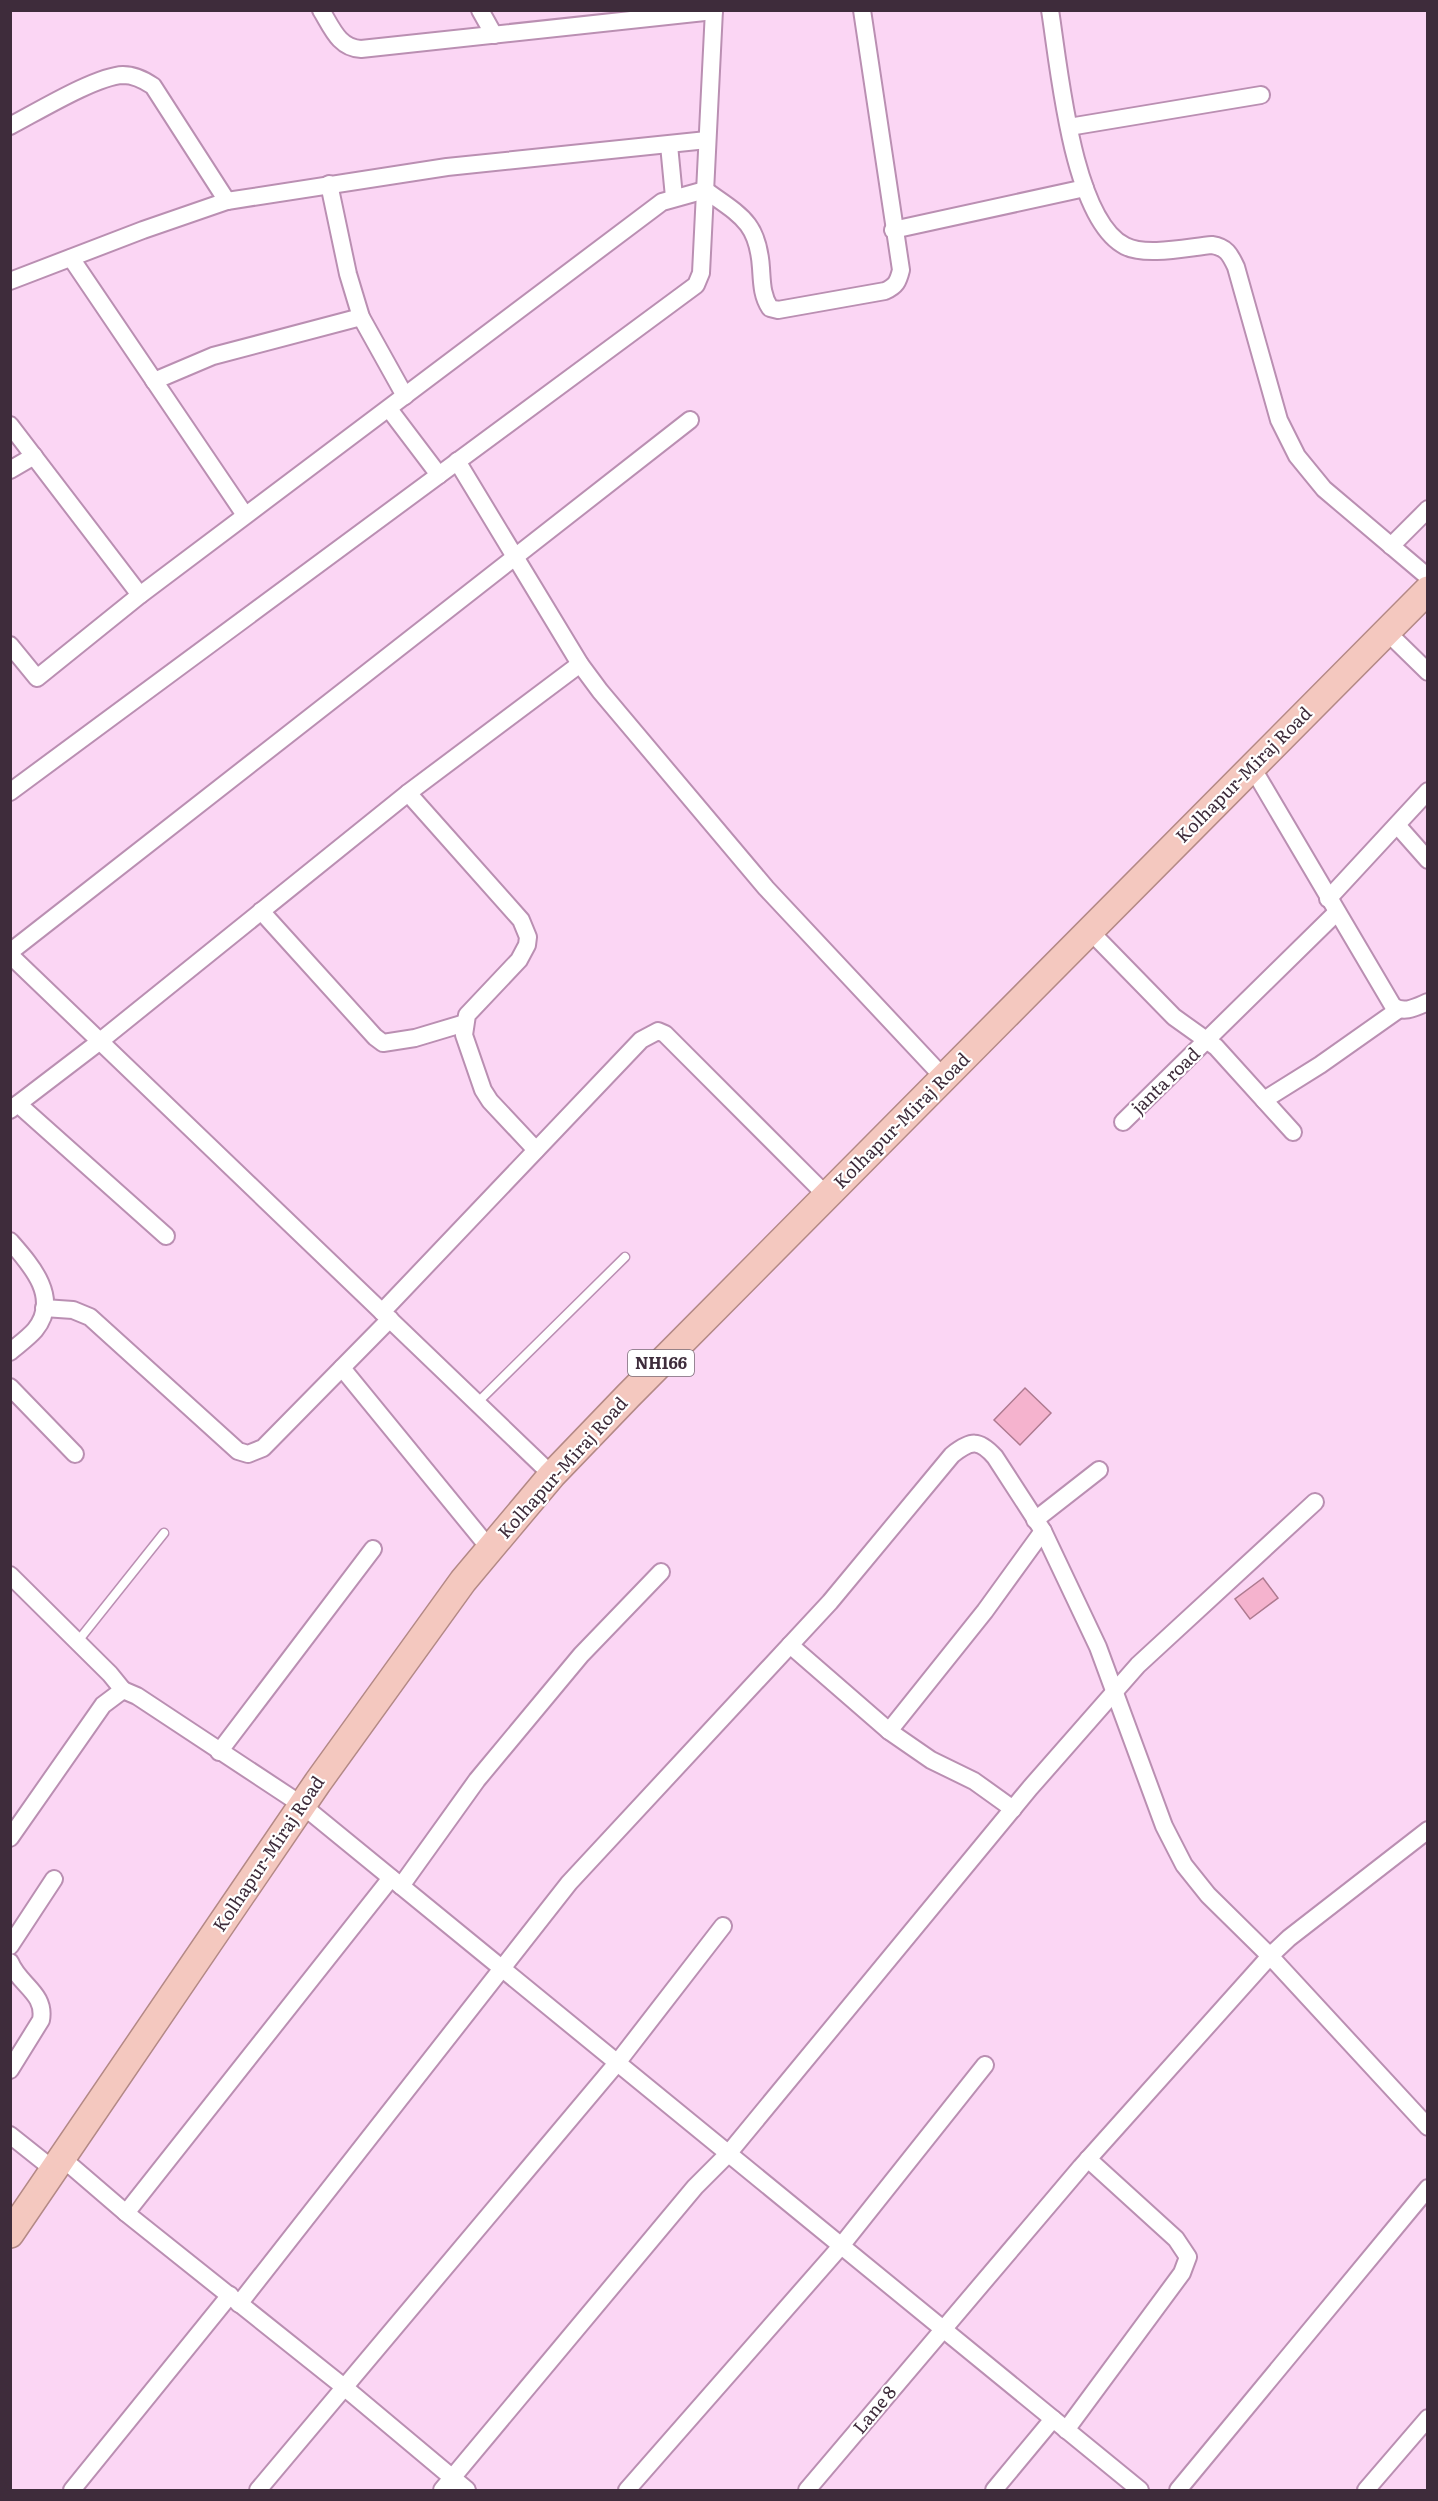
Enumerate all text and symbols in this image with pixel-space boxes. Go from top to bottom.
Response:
street label: Kolhapur-Miraj Road [1169,700,1317,848]
street label: janta road [1125,1040,1205,1120]
street label: Kolhapur-Miraj Road [827,1046,975,1194]
road number: NH166 [628,1350,694,1376]
street label: Kolhapur-Miraj Road [491,1390,633,1544]
street label: Kolhapur-Miraj Road [205,1770,330,1937]
street label: Lane 8 [846,2379,902,2439]

